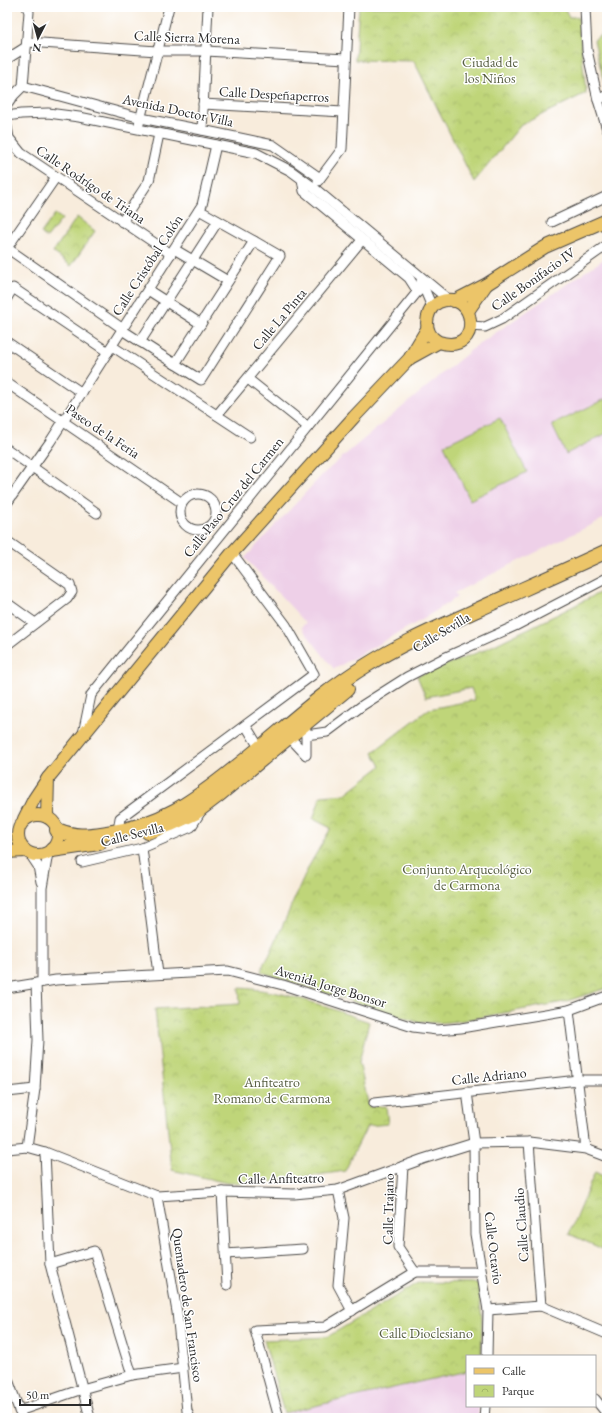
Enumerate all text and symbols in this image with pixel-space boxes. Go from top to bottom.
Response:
north arrow [18,18,58,58]
street label: Calle Sierra Morena [134,26,241,48]
text: N [32,41,42,55]
park label: Ciudad de los Niños [462,53,518,87]
street label: Calle Despeñaperros [218,82,330,106]
street label: Avenida Doctor Villa [120,89,236,131]
street label: Calle Rodrígo de Triana [33,141,150,228]
street label: Calle Cristóbal Colón [107,210,187,319]
street label: Calle Bonifacio IV [487,243,579,315]
street label: Calle La Pinta [248,284,310,354]
street label: Paseo de la Feria [63,400,144,463]
street label: Calle Paso Cruz del Carmen [179,433,288,561]
street label: Calle Sevilla [409,608,474,656]
street label: Calle Sevilla [99,817,166,851]
park label: Conjunto Arqueológico de Carmona [402,860,532,894]
street label: Avenida Jorge Bonsor [272,960,389,1012]
street label: Calle Adriano [451,1063,527,1089]
park label: Anfiteatro Romano de Carmona [214,1073,331,1107]
street label: Calle Anfiteatro [238,1168,324,1188]
street label: Calle Trajano [378,1173,398,1245]
street label: Calle Claudio [509,1187,533,1263]
street label: Calle Octavio [481,1211,507,1285]
street label: Quemadero de San Francisco [168,1227,208,1383]
park label: Calle Dioclesiano [379,1324,473,1342]
legend [466,1355,596,1407]
text: Calle [502,1363,526,1379]
scale bar [20,1381,90,1407]
text: Parque [502,1383,534,1399]
text: 50 m [26,1387,50,1403]

